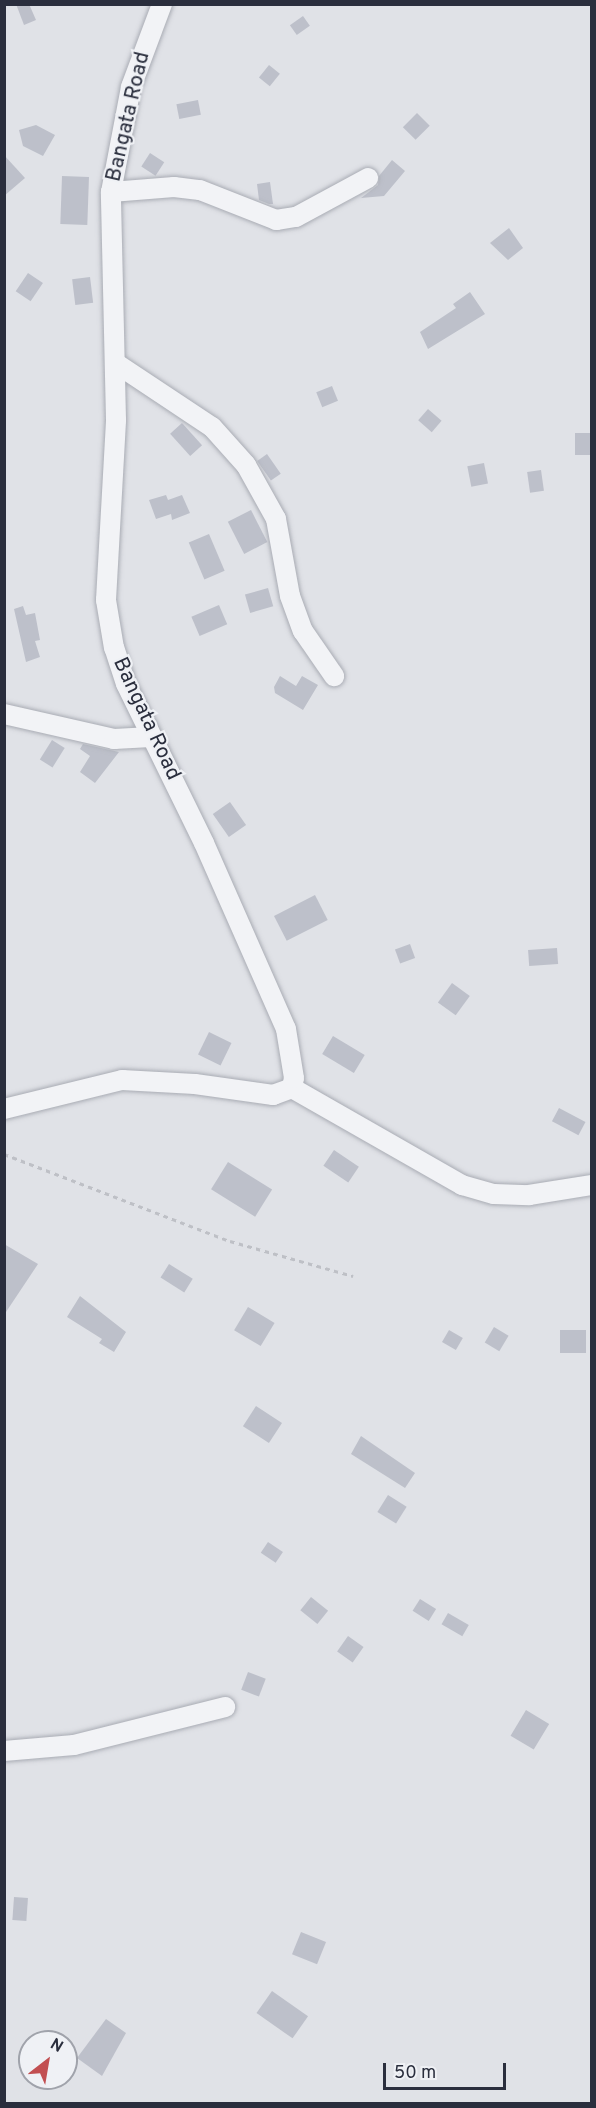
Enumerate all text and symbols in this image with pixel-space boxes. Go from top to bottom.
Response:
street label: Bangata Road [102,50,156,184]
street label: Bangata Road [107,654,185,784]
north arrow [18,2030,78,2090]
text: N [46,2035,66,2058]
scale bar [386,2051,509,2089]
text: 50 m [394,2062,436,2085]

